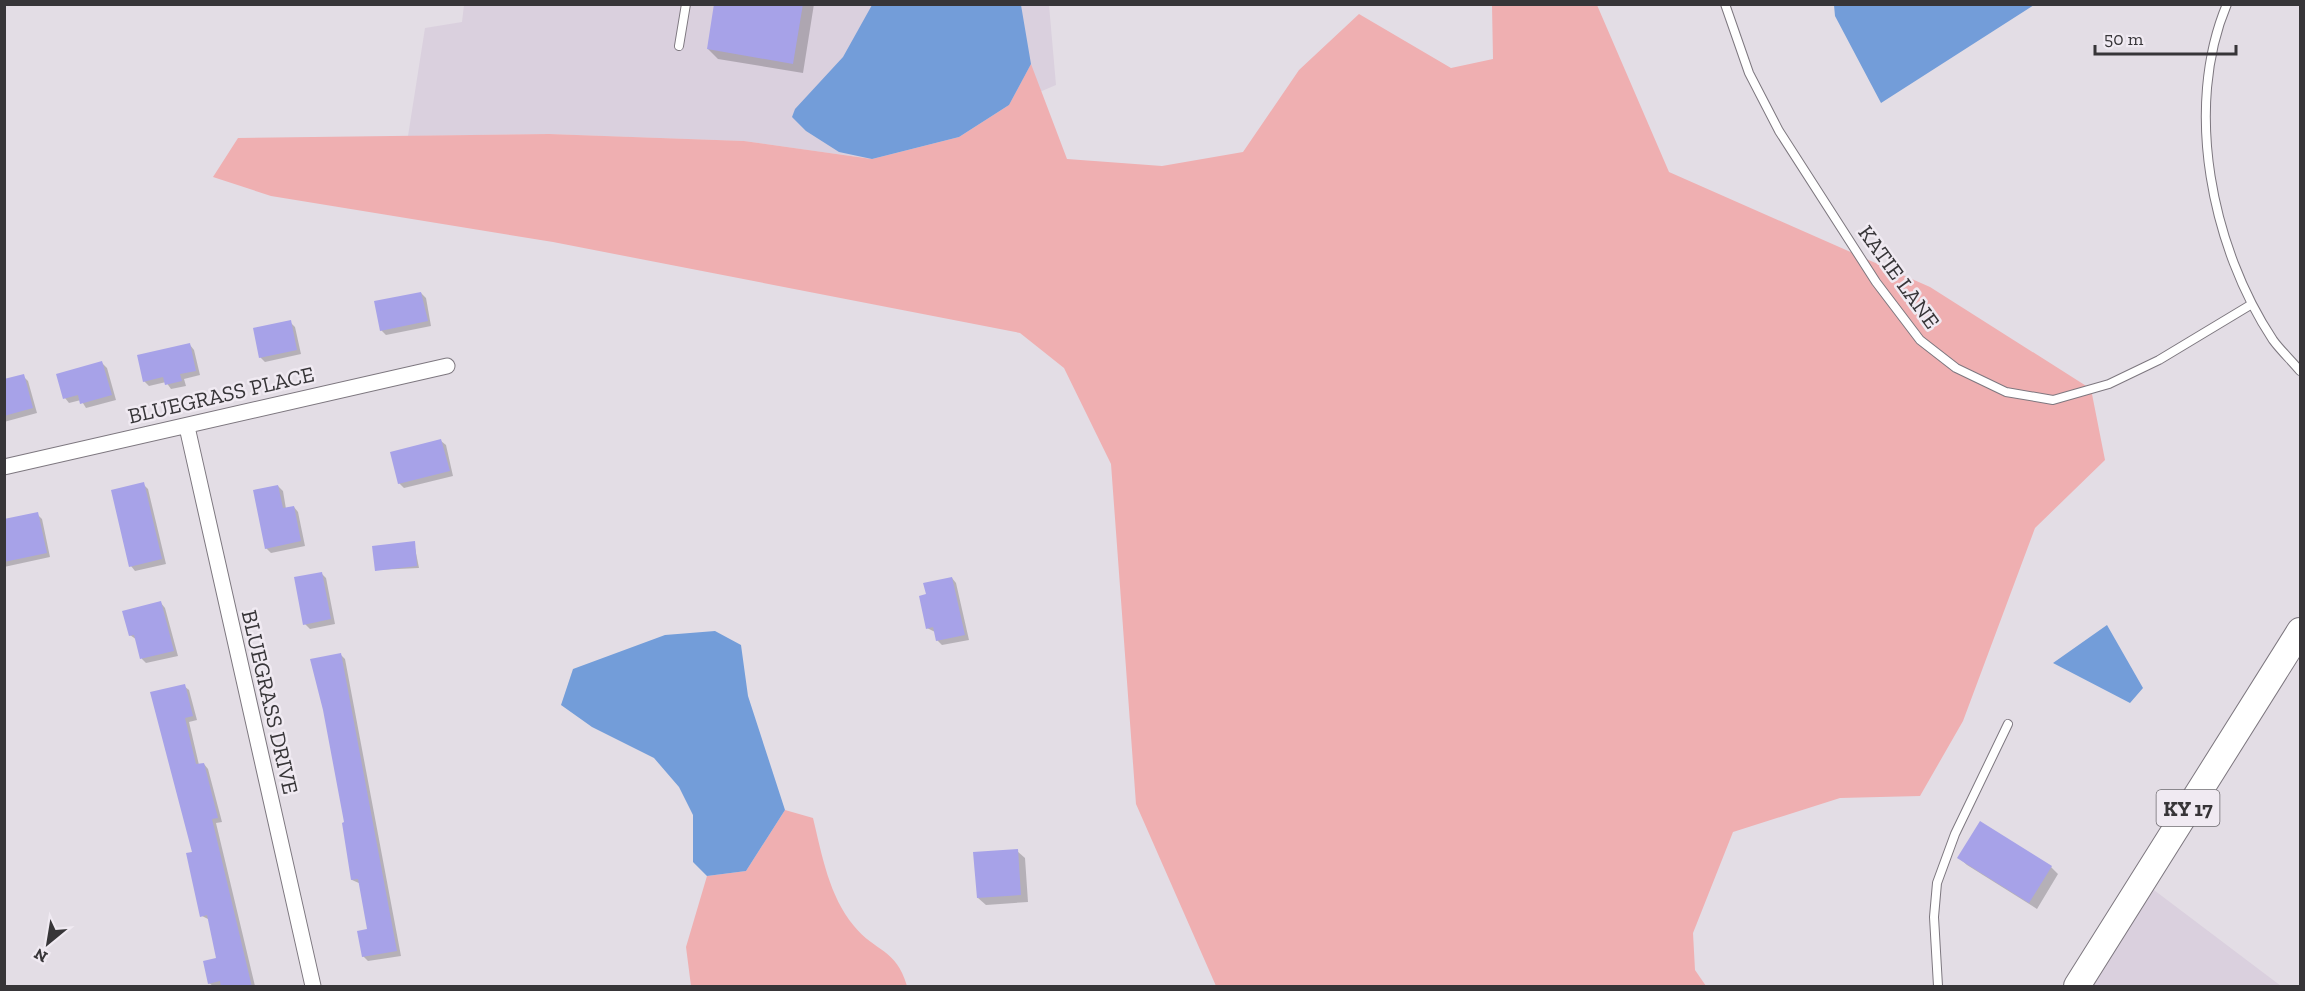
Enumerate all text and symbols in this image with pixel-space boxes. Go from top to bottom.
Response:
scale bar [2095,18,2236,56]
text: 50 m [2104,28,2144,50]
street label: KATIE LANE [1852,220,1946,334]
street label: BLUEGRASS PLACE [125,360,317,430]
street label: BLUEGRASS DRIVE [236,607,304,797]
road number: KY 17 [2156,790,2220,826]
north arrow [18,913,78,973]
text: N [31,944,51,967]

